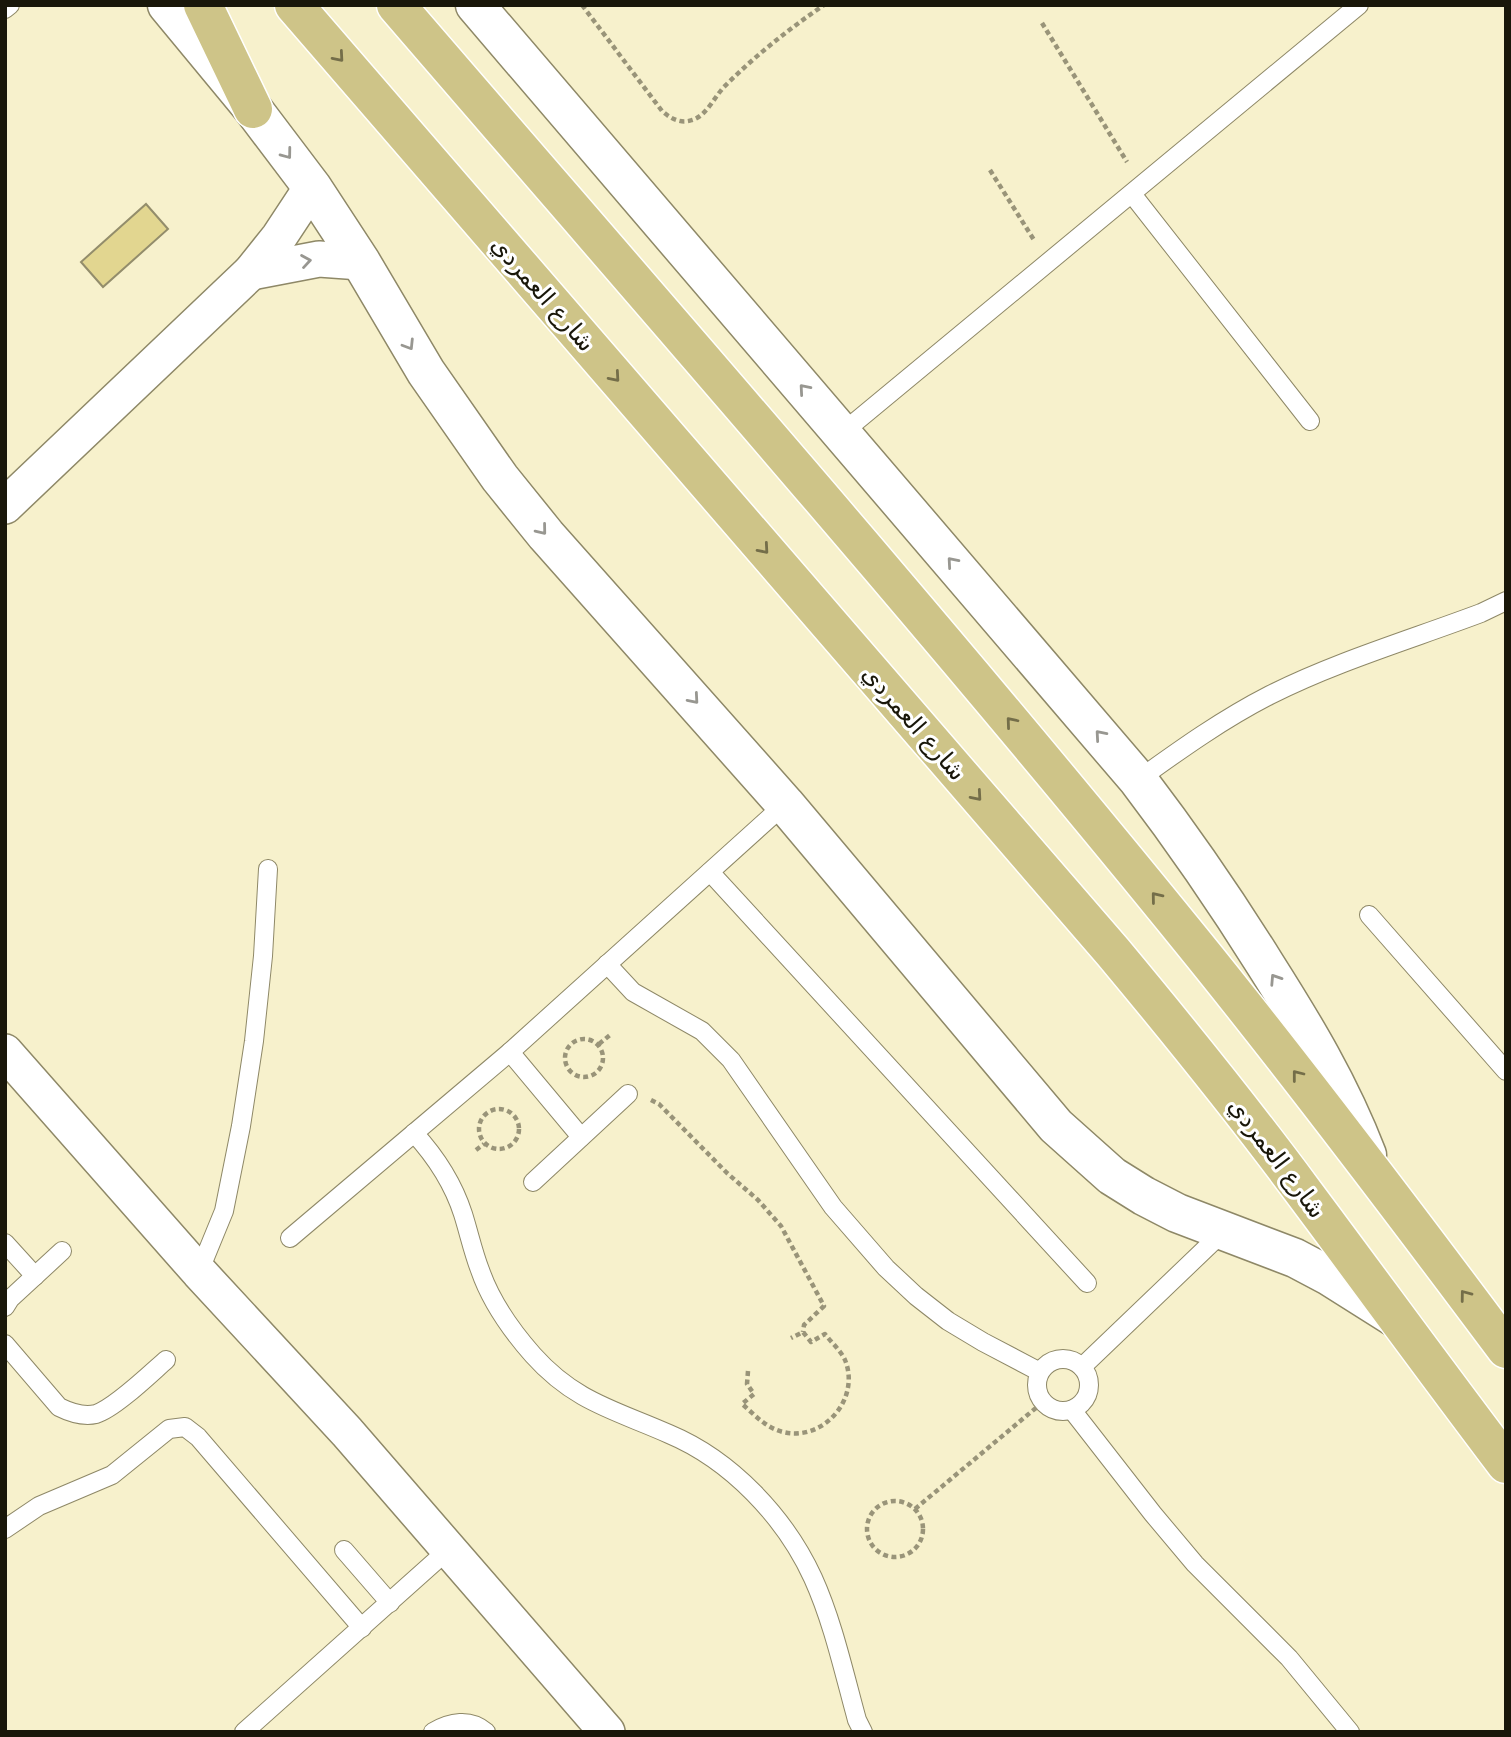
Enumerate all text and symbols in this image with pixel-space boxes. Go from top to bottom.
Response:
one-way arrow [331,49,343,62]
one-way arrow [279,146,291,159]
street label: شارع العمردي [485,231,601,357]
one-way arrow [300,254,312,269]
one-way arrow [401,338,414,351]
one-way arrow [607,369,619,382]
one-way arrow [800,385,812,398]
one-way arrow [534,521,546,534]
one-way arrow [756,541,768,554]
one-way arrow [948,557,960,570]
street label: شارع العمردي [856,660,972,786]
one-way arrow [685,691,698,704]
one-way arrow [1006,717,1019,729]
one-way arrow [1096,730,1108,743]
one-way arrow [969,787,981,800]
one-way arrow [1152,892,1164,905]
one-way arrow [1270,974,1283,987]
one-way arrow [1293,1070,1306,1083]
street label: شارع العمردي [1223,1092,1331,1224]
one-way arrow [1461,1290,1473,1303]

